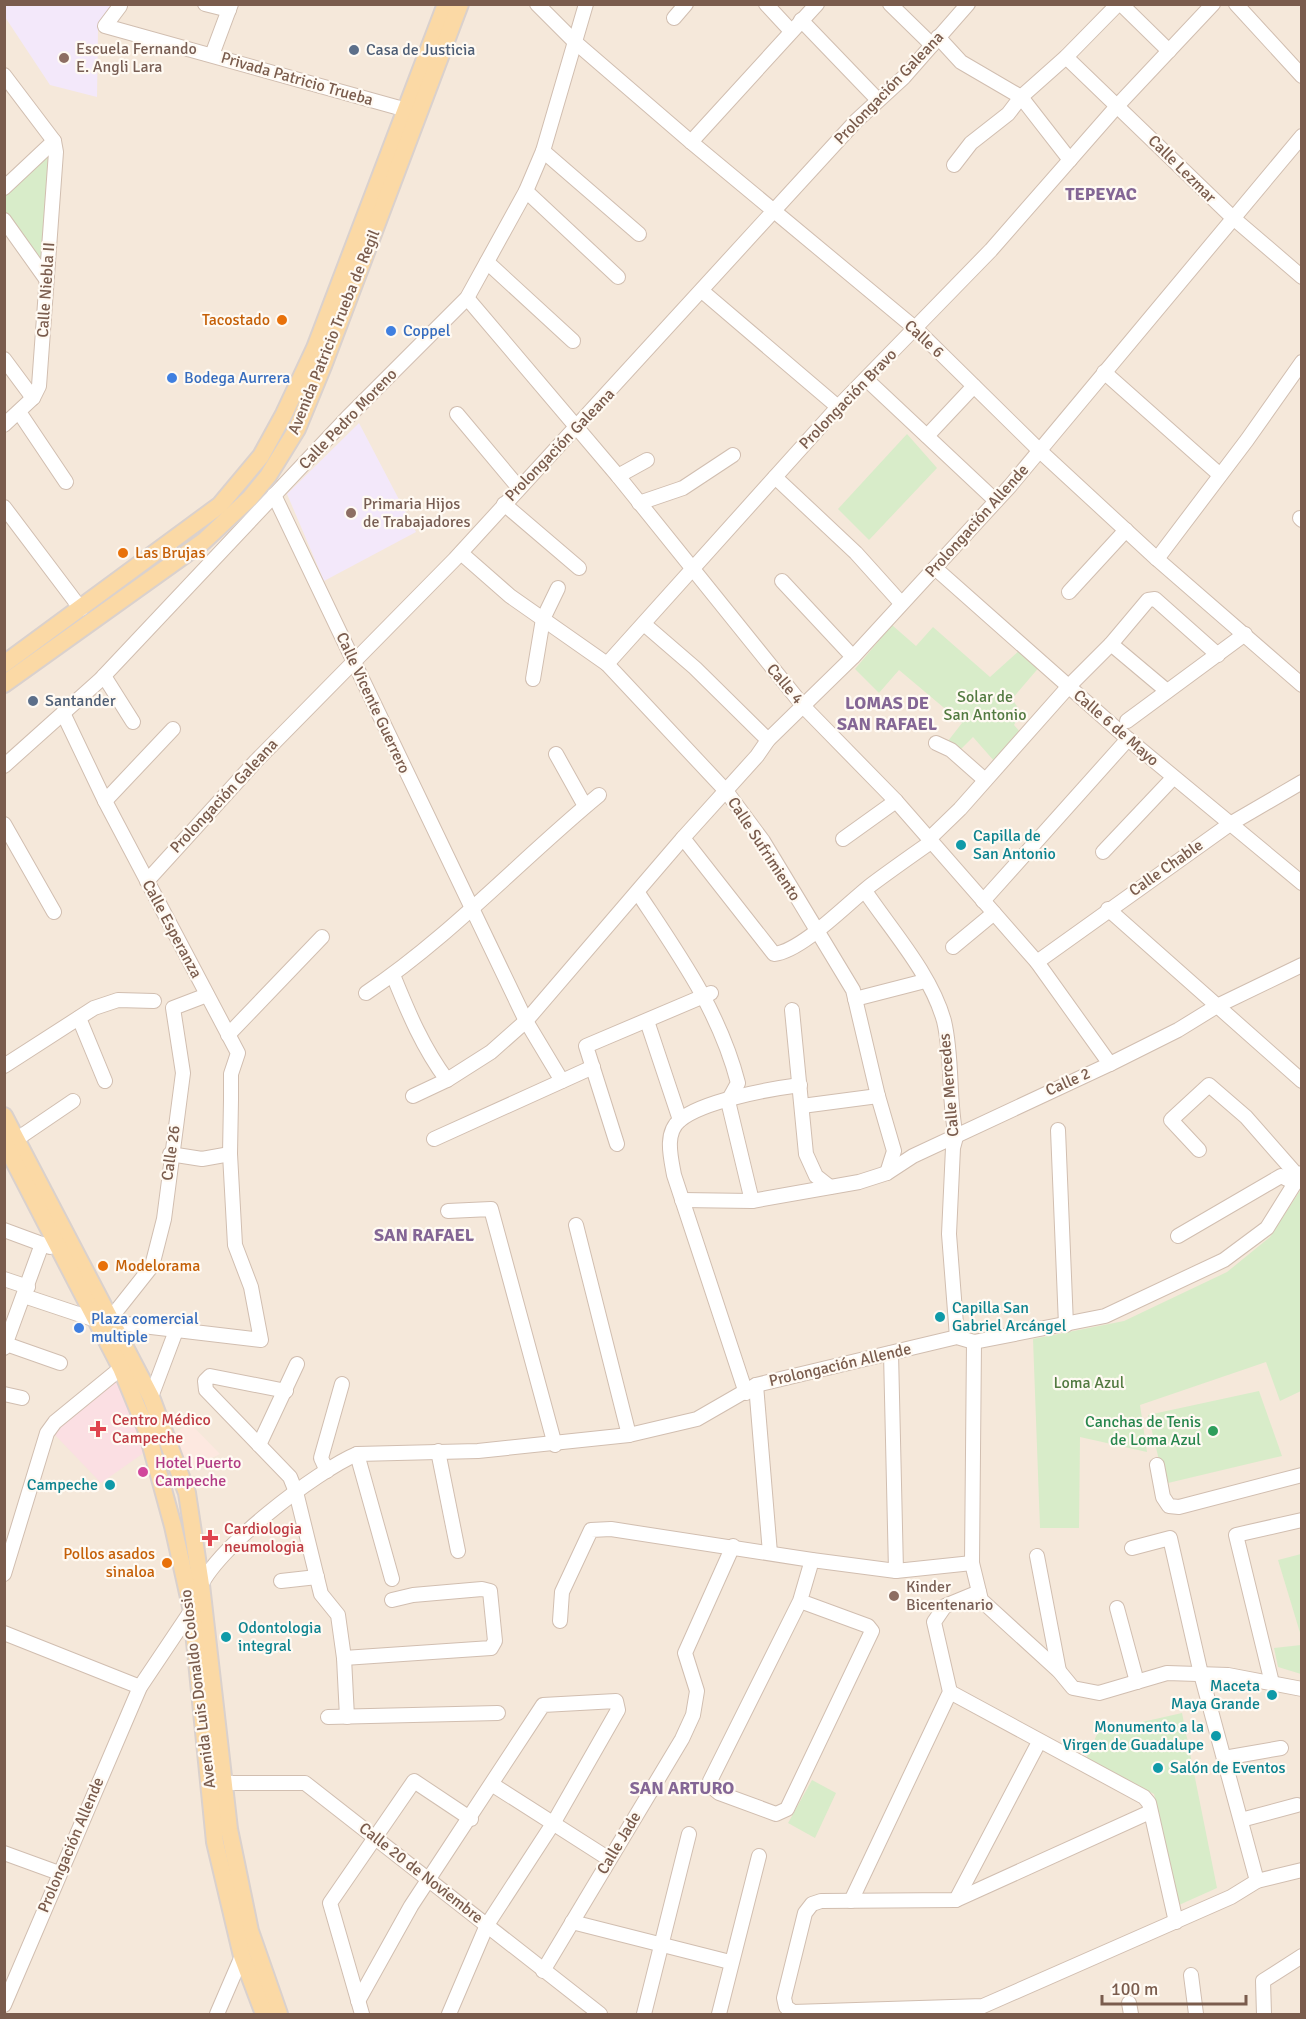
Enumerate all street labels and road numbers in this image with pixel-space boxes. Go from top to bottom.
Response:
street label: Prolongación Galeana [830,27,948,149]
street label: Privada Patricio Trueba [219,48,375,110]
street label: Calle Lezmar [1144,131,1220,207]
street label: Avenida Patricio Trueba de Regil [284,226,384,437]
street label: Calle Niebla II [33,242,59,338]
street label: Calle 6 [900,316,948,362]
street label: Prolongación Bravo [795,345,901,453]
street label: Calle Pedro Moreno [295,364,401,474]
street label: Prolongación Galeana [501,384,619,506]
street label: Prolongación Allende [921,460,1033,582]
street label: Calle Vicente Guerrero [332,629,414,777]
street label: Calle 4 [762,660,808,709]
street label: Calle 6 de Mayo [1069,685,1163,771]
street label: Prolongación Galeana [166,735,282,857]
street label: Calle Sufrimiento [723,793,805,905]
street label: Calle Chable [1125,835,1207,901]
street label: Calle Esperanza [138,876,206,982]
street label: Calle Mercedes [935,1032,963,1138]
street label: Calle 2 [1043,1063,1093,1101]
street label: Calle 26 [157,1124,185,1182]
street label: Prolongación Allende [767,1339,913,1391]
street label: Avenida Luis Donaldo Colosio [176,1588,220,1790]
street label: Prolongación Allende [33,1774,109,1916]
street label: Calle Jade [593,1808,645,1878]
street label: Calle 20 de Noviembre [355,1818,487,1928]

